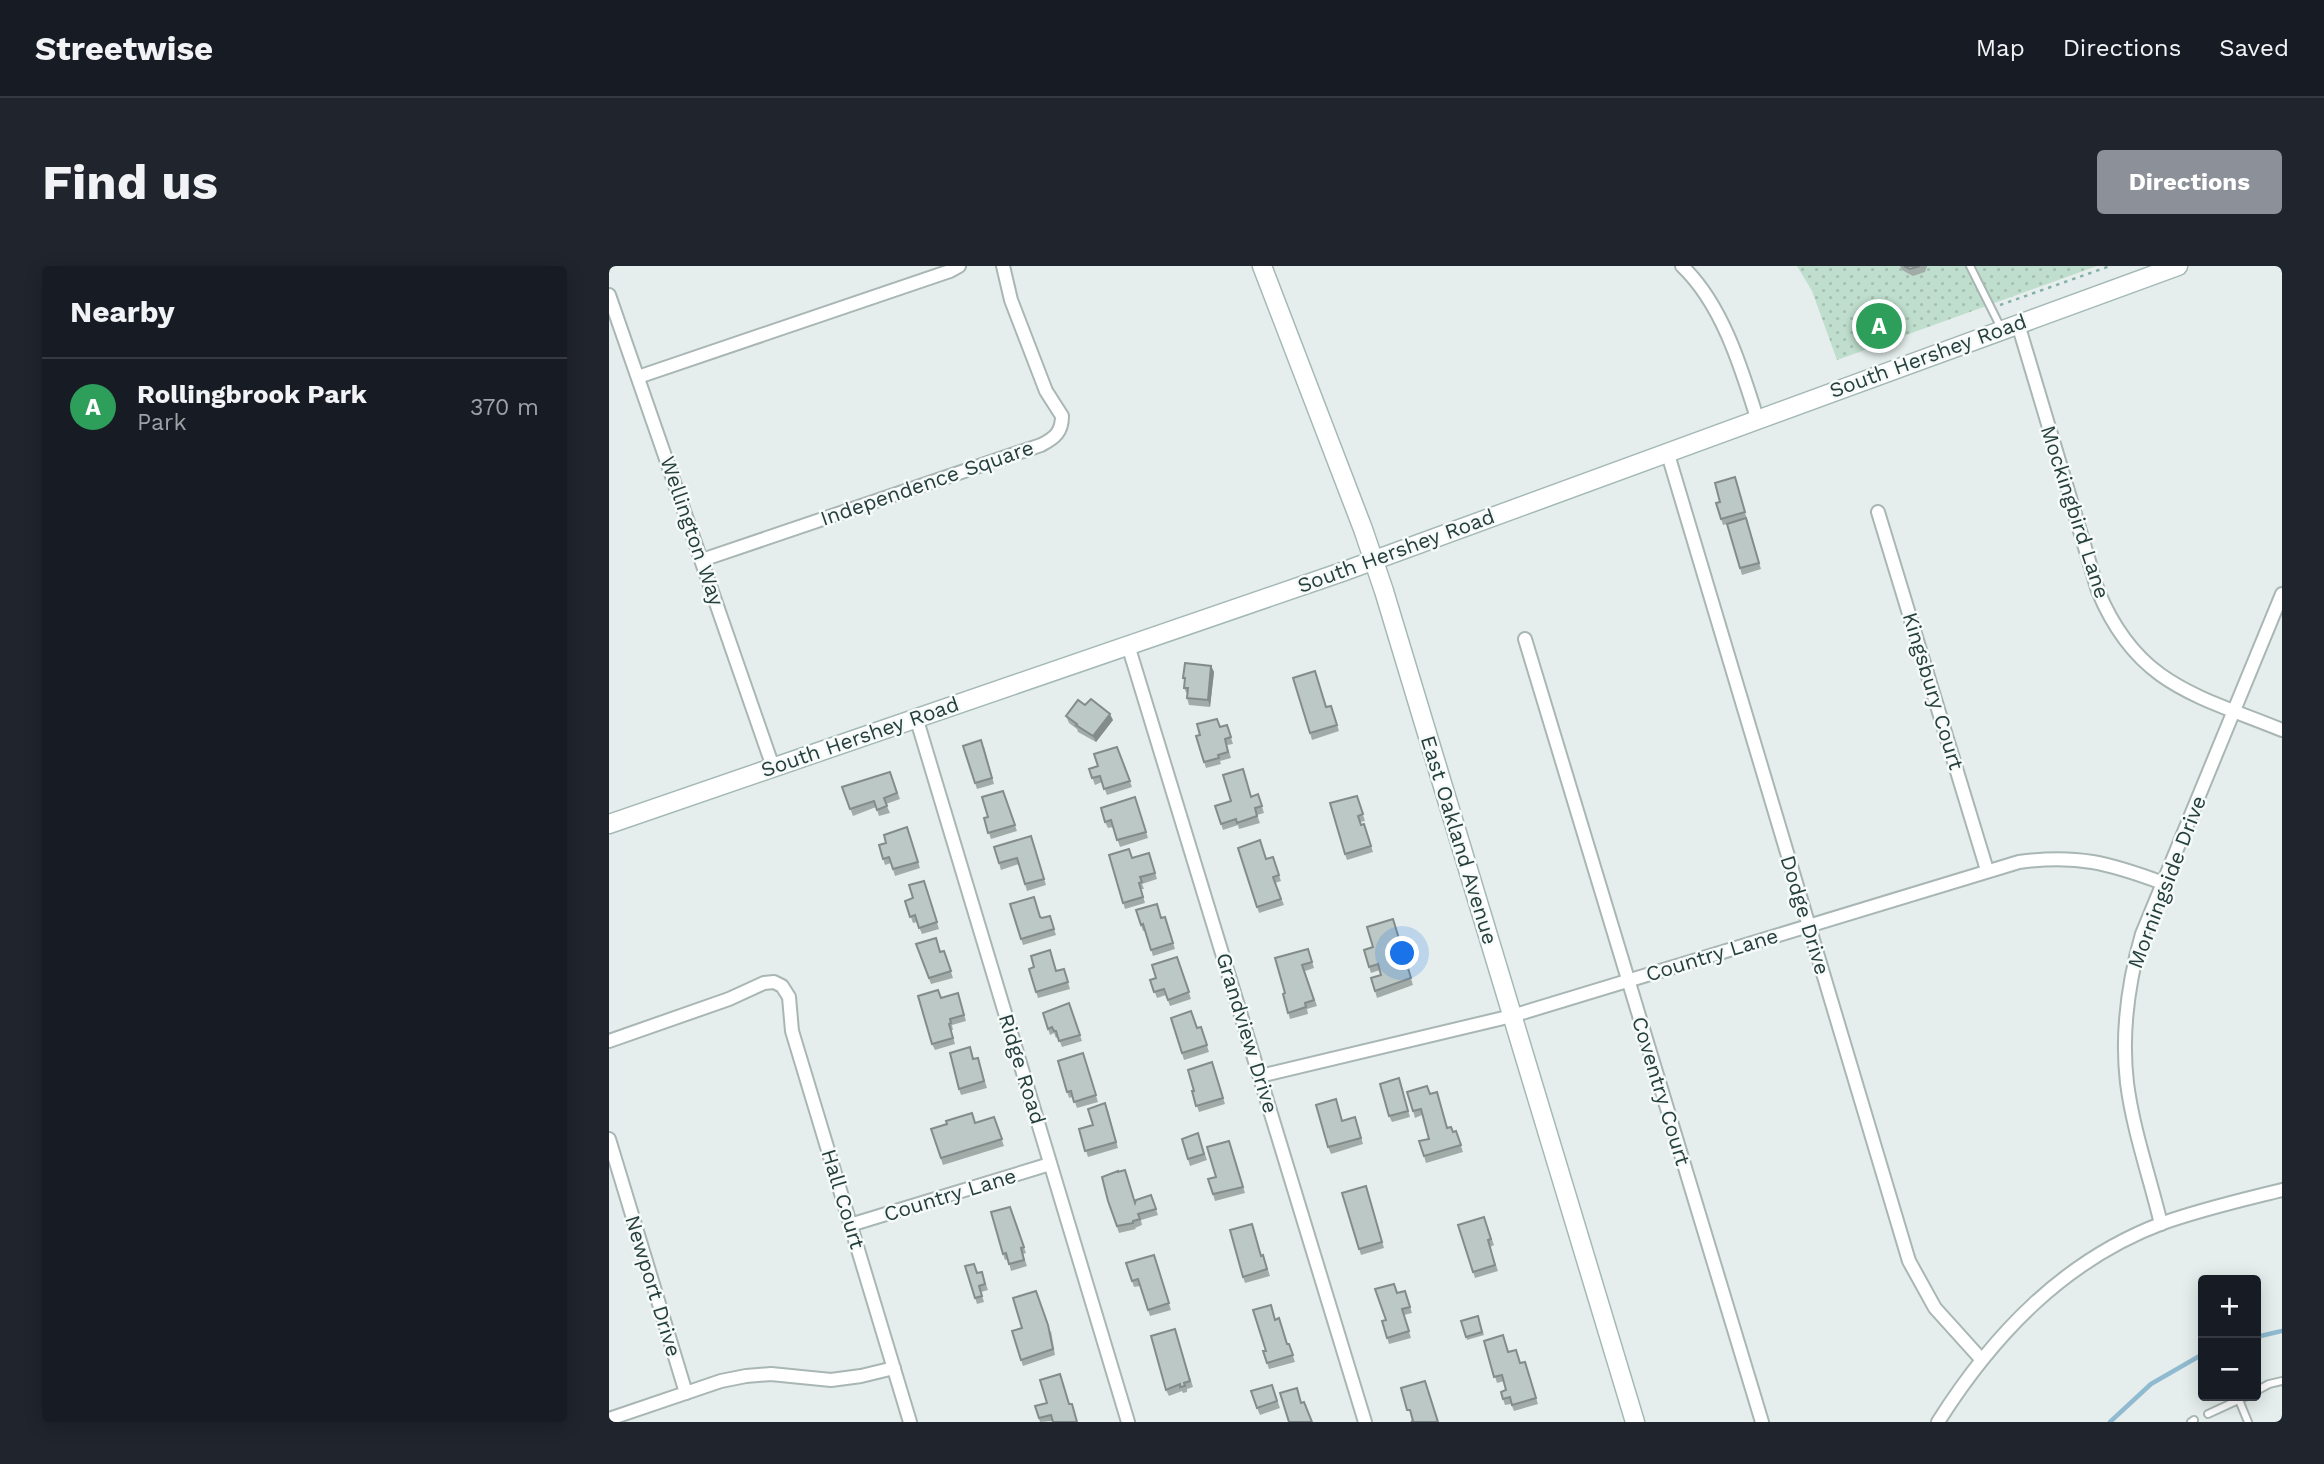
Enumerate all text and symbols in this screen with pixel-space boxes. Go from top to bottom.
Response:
text: Streetwise [35,29,213,68]
text: Map [1976,34,2025,62]
text: Directions [2063,34,2181,62]
text: Saved [2219,34,2289,62]
button: Directions [2097,150,2282,214]
text: Find us [42,153,218,211]
text: Nearby [70,294,175,329]
pin: A [1856,300,1902,352]
street label: South Hershey Road [1826,308,2030,403]
text: Rollingbrook Park [137,379,367,409]
text: A [85,394,101,421]
text: 370 m [470,394,539,421]
text: Park [137,409,186,436]
street label: Mockingbird Lane [2036,422,2115,602]
street label: Independence Square [817,434,1037,531]
street label: Wellington Way [655,453,730,609]
street label: South Hershey Road [1294,503,1498,598]
street label: Kingsbury Court [1898,609,1969,773]
street label: South Hershey Road [757,691,962,782]
street label: East Oakland Avenue [1416,732,1503,947]
street label: Morningside Drive [2122,792,2211,972]
street label: Dodge Drive [1775,852,1835,978]
street label: Country Lane [1643,923,1781,987]
your location [1385,936,1419,970]
street label: Grandview Drive [1211,950,1284,1116]
street label: Ridge Road [994,1011,1051,1127]
street label: Coventry Court [1627,1013,1696,1169]
street label: Hall Court [816,1146,871,1252]
street label: Country Lane [881,1163,1019,1227]
street label: Newport Drive [620,1212,687,1360]
map controls [2198,1275,2261,1401]
button: + [2198,1275,2261,1338]
button: − [2198,1338,2261,1401]

